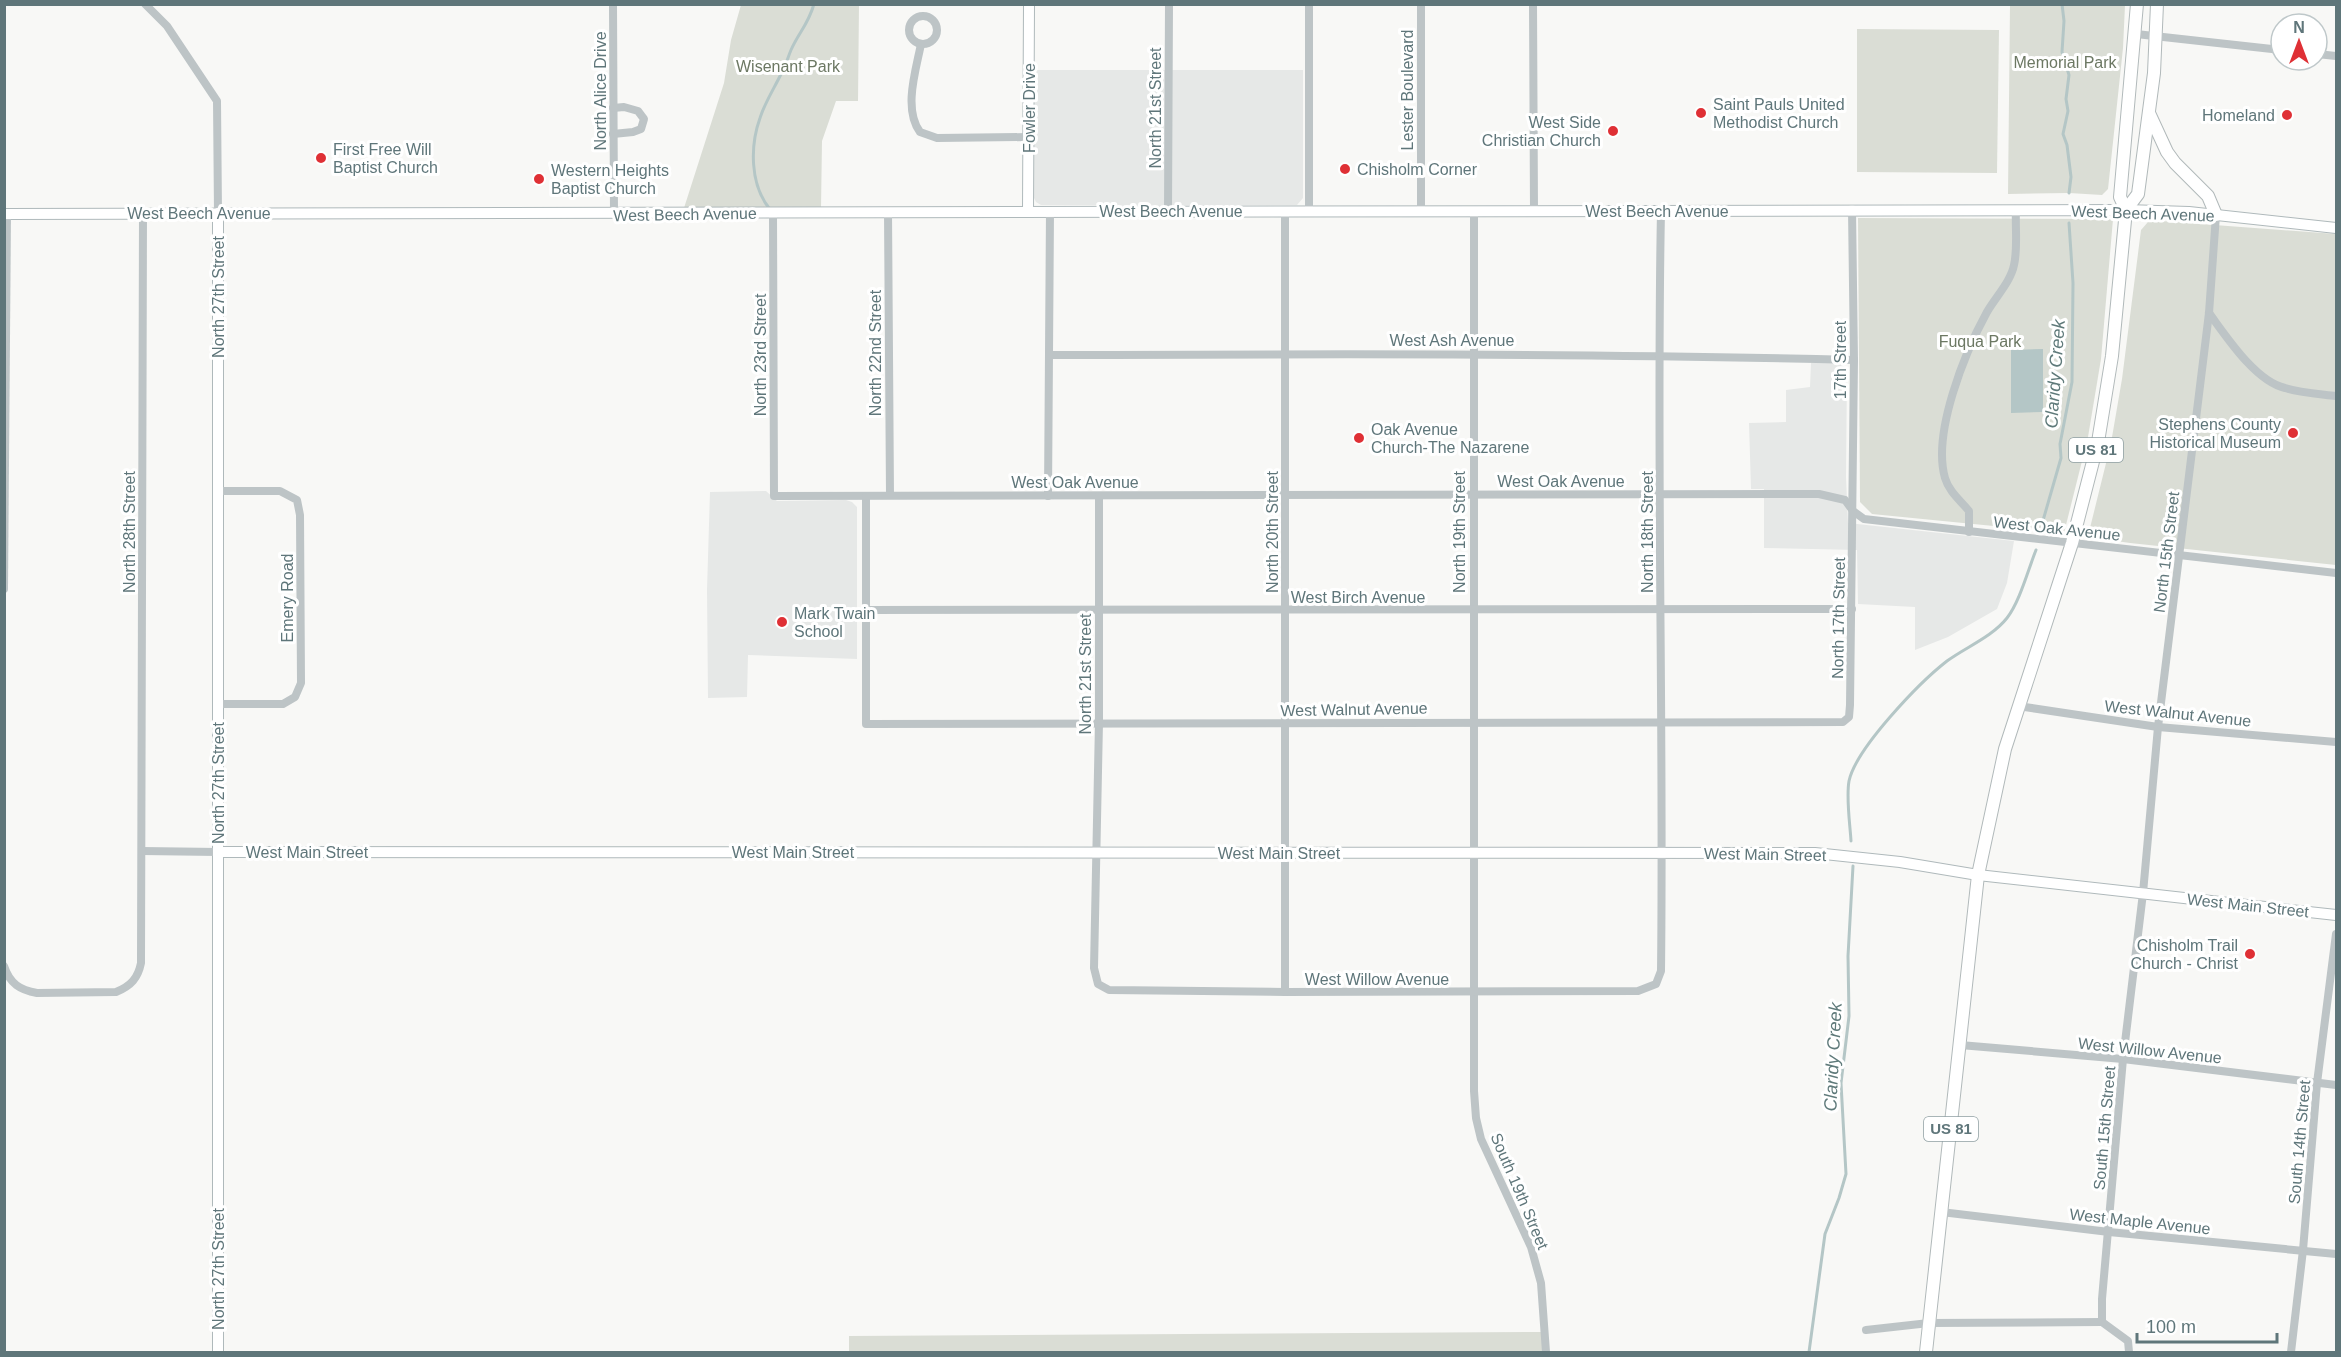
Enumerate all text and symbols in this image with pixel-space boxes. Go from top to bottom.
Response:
north arrow [2269,12,2329,72]
text: N [2293,19,2305,36]
street label: Lester Boulevard [1399,30,1416,150]
street label: North Alice Drive [592,31,609,151]
street label: North 21st Street [1147,47,1164,168]
park label: Memorial Park [2013,54,2118,71]
park label: Wisenant Park [736,58,841,75]
street label: Fowler Drive [1021,63,1038,153]
place label: Saint Pauls United Methodist Church [1713,96,1845,131]
marker: Saint Pauls United Methodist Church [1694,106,1708,120]
place label: Homeland [2202,107,2275,124]
marker: Homeland [2280,108,2294,122]
place label: West Side Christian Church [1482,114,1601,149]
marker: West Side Christian Church [1606,124,1620,138]
place label: First Free Will Baptist Church [333,141,438,176]
marker: First Free Will Baptist Church [314,151,328,165]
place label: Chisholm Corner [1357,161,1478,178]
place label: Western Heights Baptist Church [551,162,669,197]
marker: Chisholm Corner [1338,162,1352,176]
marker: Western Heights Baptist Church [532,172,546,186]
street label: West Beech Avenue [1099,203,1243,220]
street label: West Beech Avenue [1585,203,1729,220]
street label: West Beech Avenue [2071,203,2215,225]
street label: West Beech Avenue [127,205,271,222]
street label: West Beech Avenue [613,205,757,224]
street label: North 27th Street [210,236,227,358]
street label: North 22nd Street [867,289,884,416]
street label: North 23rd Street [752,293,769,416]
water label: Claridy Creek [2041,318,2069,429]
street label: 17th Street [1832,320,1849,399]
street label: West Ash Avenue [1390,332,1515,349]
park label: Fuqua Park [1939,333,2022,350]
place label: Stephens County Historical Museum [2149,416,2281,451]
place label: Oak Avenue Church-The Nazarene [1371,421,1529,456]
marker: Stephens County Historical Museum [2286,426,2300,440]
marker: Oak Avenue Church-The Nazarene [1352,431,1366,445]
road number: US 81 [2069,438,2123,462]
street label: North 28th Street [121,471,138,593]
street label: North 20th Street [1264,471,1281,593]
street label: North 19th Street [1451,471,1468,593]
street label: North 18th Street [1639,471,1656,593]
street label: West Oak Avenue [1497,473,1625,490]
street label: West Oak Avenue [1011,474,1139,491]
street label: North 15th Street [2151,490,2182,614]
street label: West Oak Avenue [1993,513,2121,544]
street label: Emery Road [279,554,296,642]
street label: North 17th Street [1829,556,1848,679]
street label: West Birch Avenue [1291,589,1425,606]
place label: Mark Twain School [794,605,876,640]
street label: North 21st Street [1077,613,1094,734]
marker: Mark Twain School [775,615,789,629]
street label: West Walnut Avenue [2104,697,2252,730]
street label: West Walnut Avenue [1280,700,1428,719]
street label: North 27th Street [210,722,227,844]
street label: West Main Street [246,844,369,861]
street label: West Main Street [732,844,855,861]
street label: West Main Street [1218,845,1341,862]
street label: West Main Street [1704,845,1827,864]
street label: West Main Street [2186,891,2310,920]
place label: Chisholm Trail Church - Christ [2130,937,2239,972]
marker: Chisholm Trail Church - Christ [2243,947,2257,961]
street label: West Willow Avenue [1305,971,1449,988]
water label: Claridy Creek [1820,1001,1846,1112]
street label: West Willow Avenue [2077,1034,2223,1067]
street label: South 15th Street [2091,1065,2118,1191]
street label: South 14th Street [2286,1079,2313,1205]
road number: US 81 [1924,1117,1978,1141]
street label: South 19th Street [1487,1131,1552,1252]
street label: West Maple Avenue [2069,1206,2211,1237]
street label: North 27th Street [210,1208,227,1330]
scale bar [2137,1306,2276,1344]
text: 100 m [2146,1317,2196,1337]

